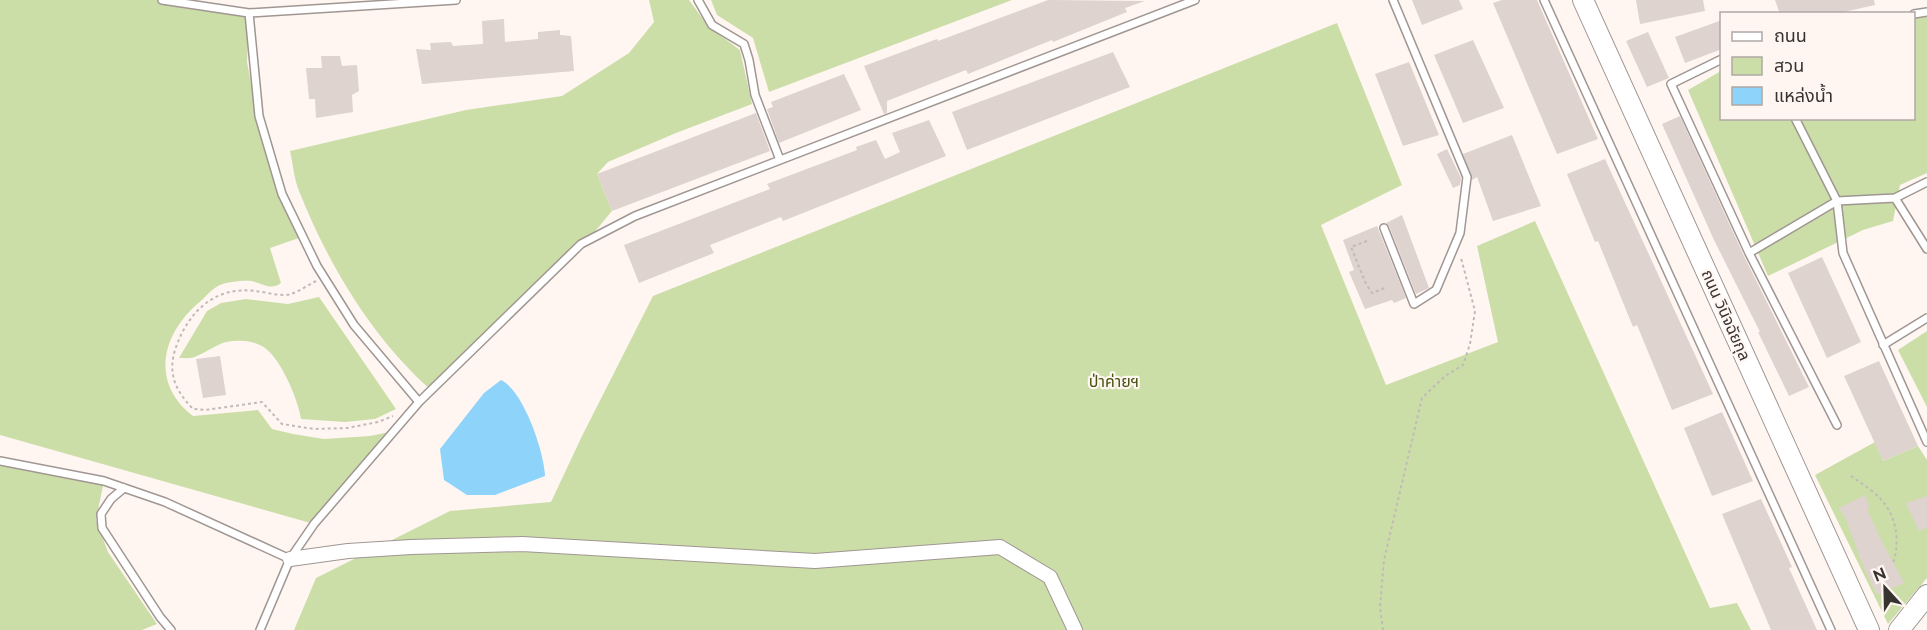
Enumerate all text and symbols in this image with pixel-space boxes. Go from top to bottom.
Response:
legend [1720,12,1915,120]
text: ถนน [1774,25,1807,46]
text: สวน [1774,55,1804,76]
text: แหล่งน้ำ [1774,83,1833,106]
street label: ถนน วินิจฉัยกุล [1698,267,1754,363]
park label: ป่าค่ายฯ [1089,372,1139,391]
north arrow [1855,558,1915,618]
text: N [1870,563,1889,586]

